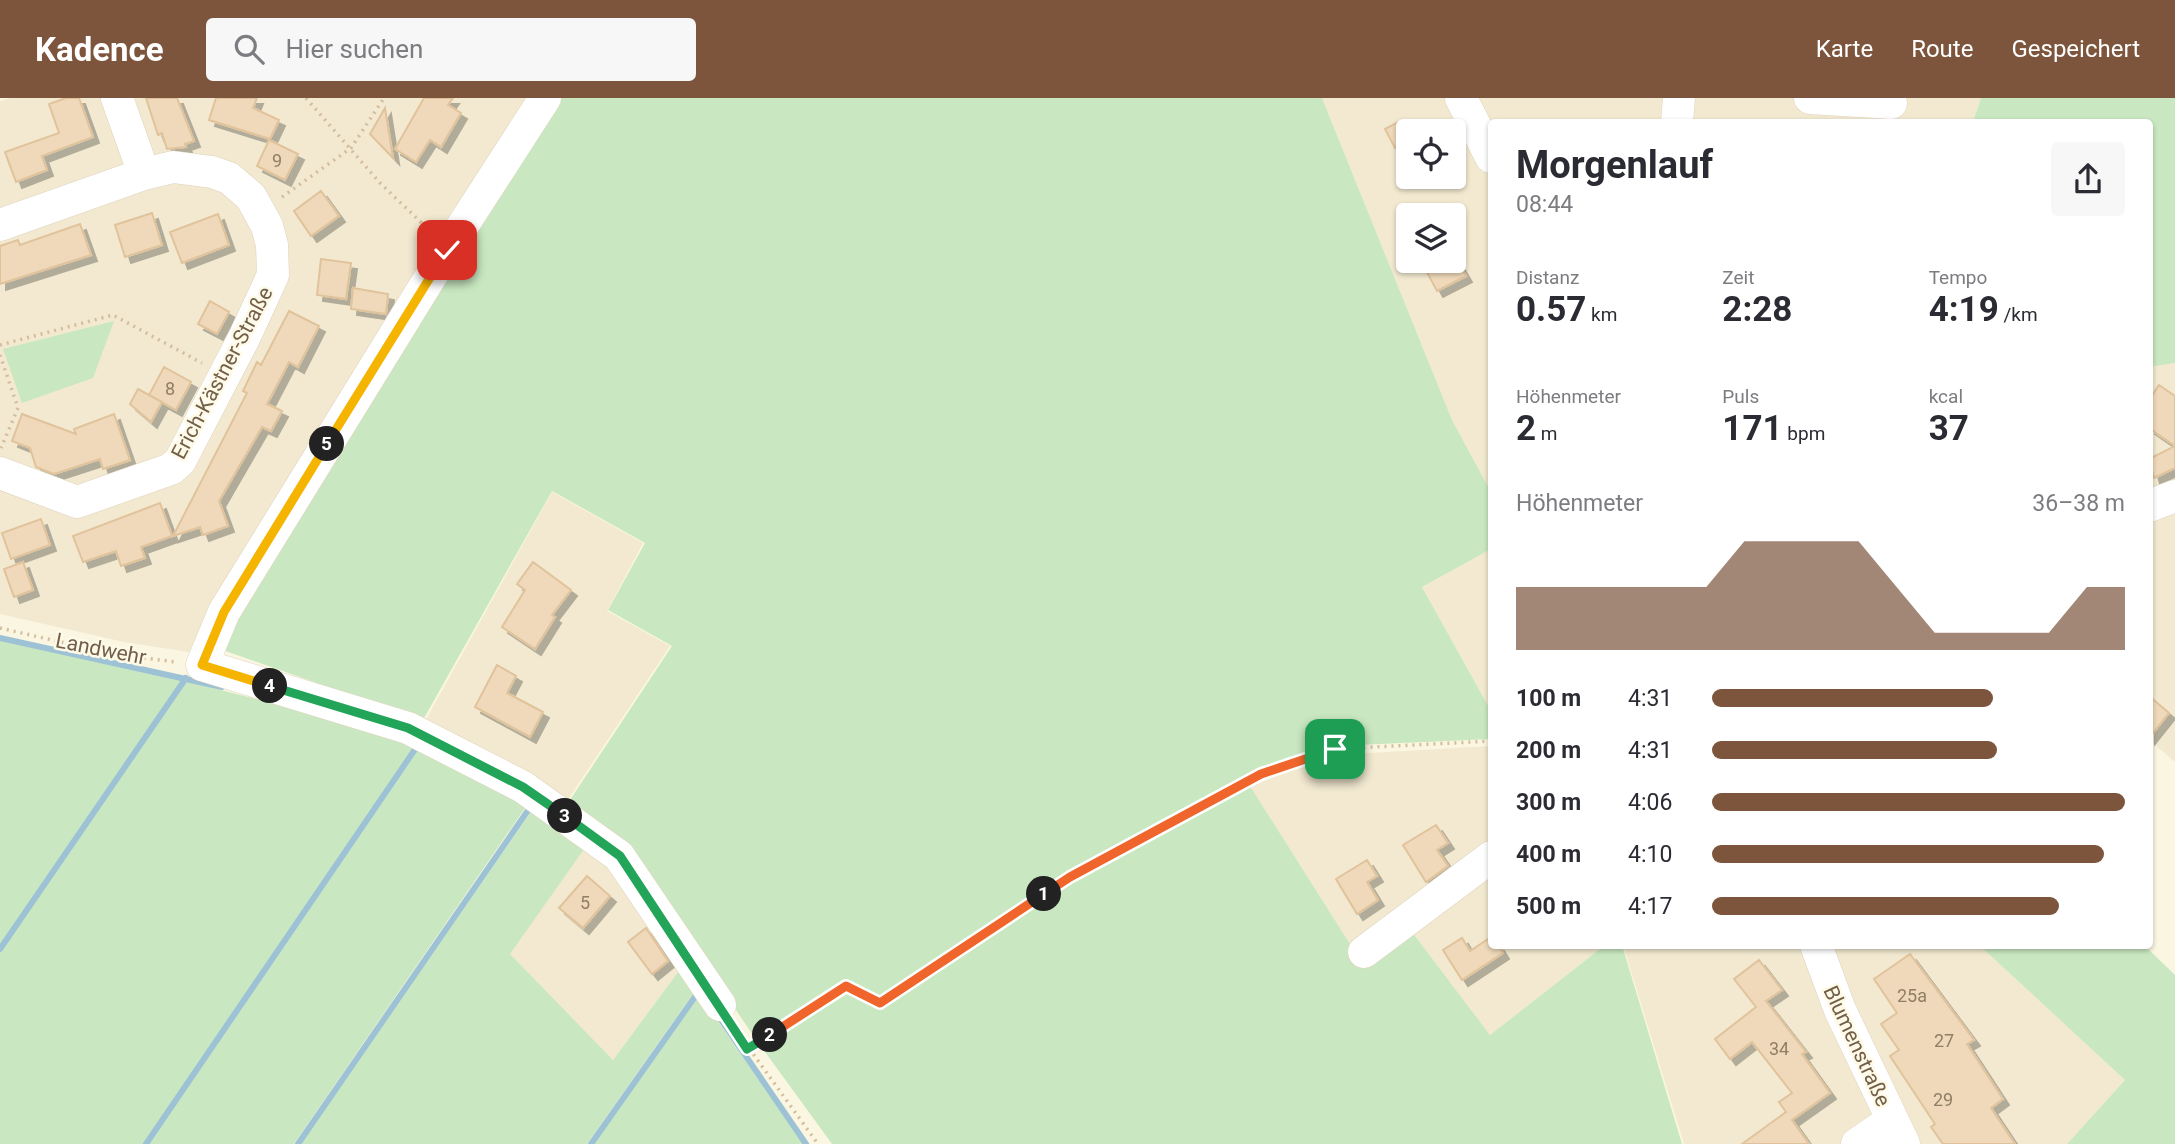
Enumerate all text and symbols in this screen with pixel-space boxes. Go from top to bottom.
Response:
search box [206,18,696,81]
text: Kadence [35,30,164,69]
icon: search [230,30,268,68]
text: Hier suchen [286,34,423,64]
text: Karte [1816,35,1873,63]
text: Route [1911,35,1973,63]
text: Gespeichert [2011,35,2140,63]
map controls [1396,119,1466,273]
button: locate [1396,119,1466,189]
button: share [2051,142,2125,216]
text: Morgenlauf [1516,143,1713,187]
house number: 9 [272,150,282,171]
text: 08:44 [1516,191,1573,218]
button: layers [1396,203,1466,273]
pin [417,220,477,280]
icon: check [428,231,466,269]
text: Distanz [1516,266,1579,289]
text: Zeit [1722,266,1754,289]
text: Tempo [1929,266,1987,289]
street label: Erich-Kästner-Straße [166,283,278,463]
text: 0.57 [1516,289,1586,330]
text: 2:28 [1722,289,1792,330]
text: 4:19 [1929,289,1999,330]
text: km [1586,303,1617,326]
text: /km [1999,303,2038,326]
house number: 8 [165,378,175,399]
text: Höhenmeter [1516,385,1621,408]
text: Puls [1722,385,1759,408]
text: kcal [1929,385,1963,408]
text: 2 [1516,408,1536,449]
text: 171 [1722,408,1783,449]
text: 37 [1929,408,1969,449]
text: m [1536,422,1557,445]
text: bpm [1783,422,1825,445]
pin: 5 [310,426,344,462]
text: 5 [321,432,332,455]
text: Höhenmeter [1516,490,1643,517]
text: 36–38 m [2032,490,2125,517]
street label: Landwehr [54,628,148,670]
pin: 4 [252,668,288,704]
text: 4 [264,674,275,697]
text: 100 m [1516,685,1581,712]
text: 4:31 [1628,685,1672,712]
pin [1305,719,1365,779]
icon: arrive [1316,730,1354,768]
text: 200 m [1516,737,1581,764]
text: 4:31 [1628,737,1672,764]
text: 300 m [1516,789,1581,816]
text: 4:06 [1628,789,1672,816]
pin: 3 [548,798,582,834]
text: 3 [559,804,570,827]
text: 400 m [1516,841,1581,868]
text: 4:10 [1628,841,1672,868]
pin: 1 [1026,876,1062,912]
text: 1 [1038,882,1049,905]
house number: 5 [580,892,590,913]
text: 500 m [1516,893,1581,920]
text: 4:17 [1628,893,1672,920]
street label: Blumenstraße [1819,982,1895,1110]
house number: 25a [1897,985,1927,1006]
pin: 2 [752,1018,788,1052]
text: 2 [764,1023,775,1046]
house number: 27 [1934,1030,1954,1051]
house number: 34 [1769,1038,1789,1059]
house number: 29 [1933,1089,1953,1110]

